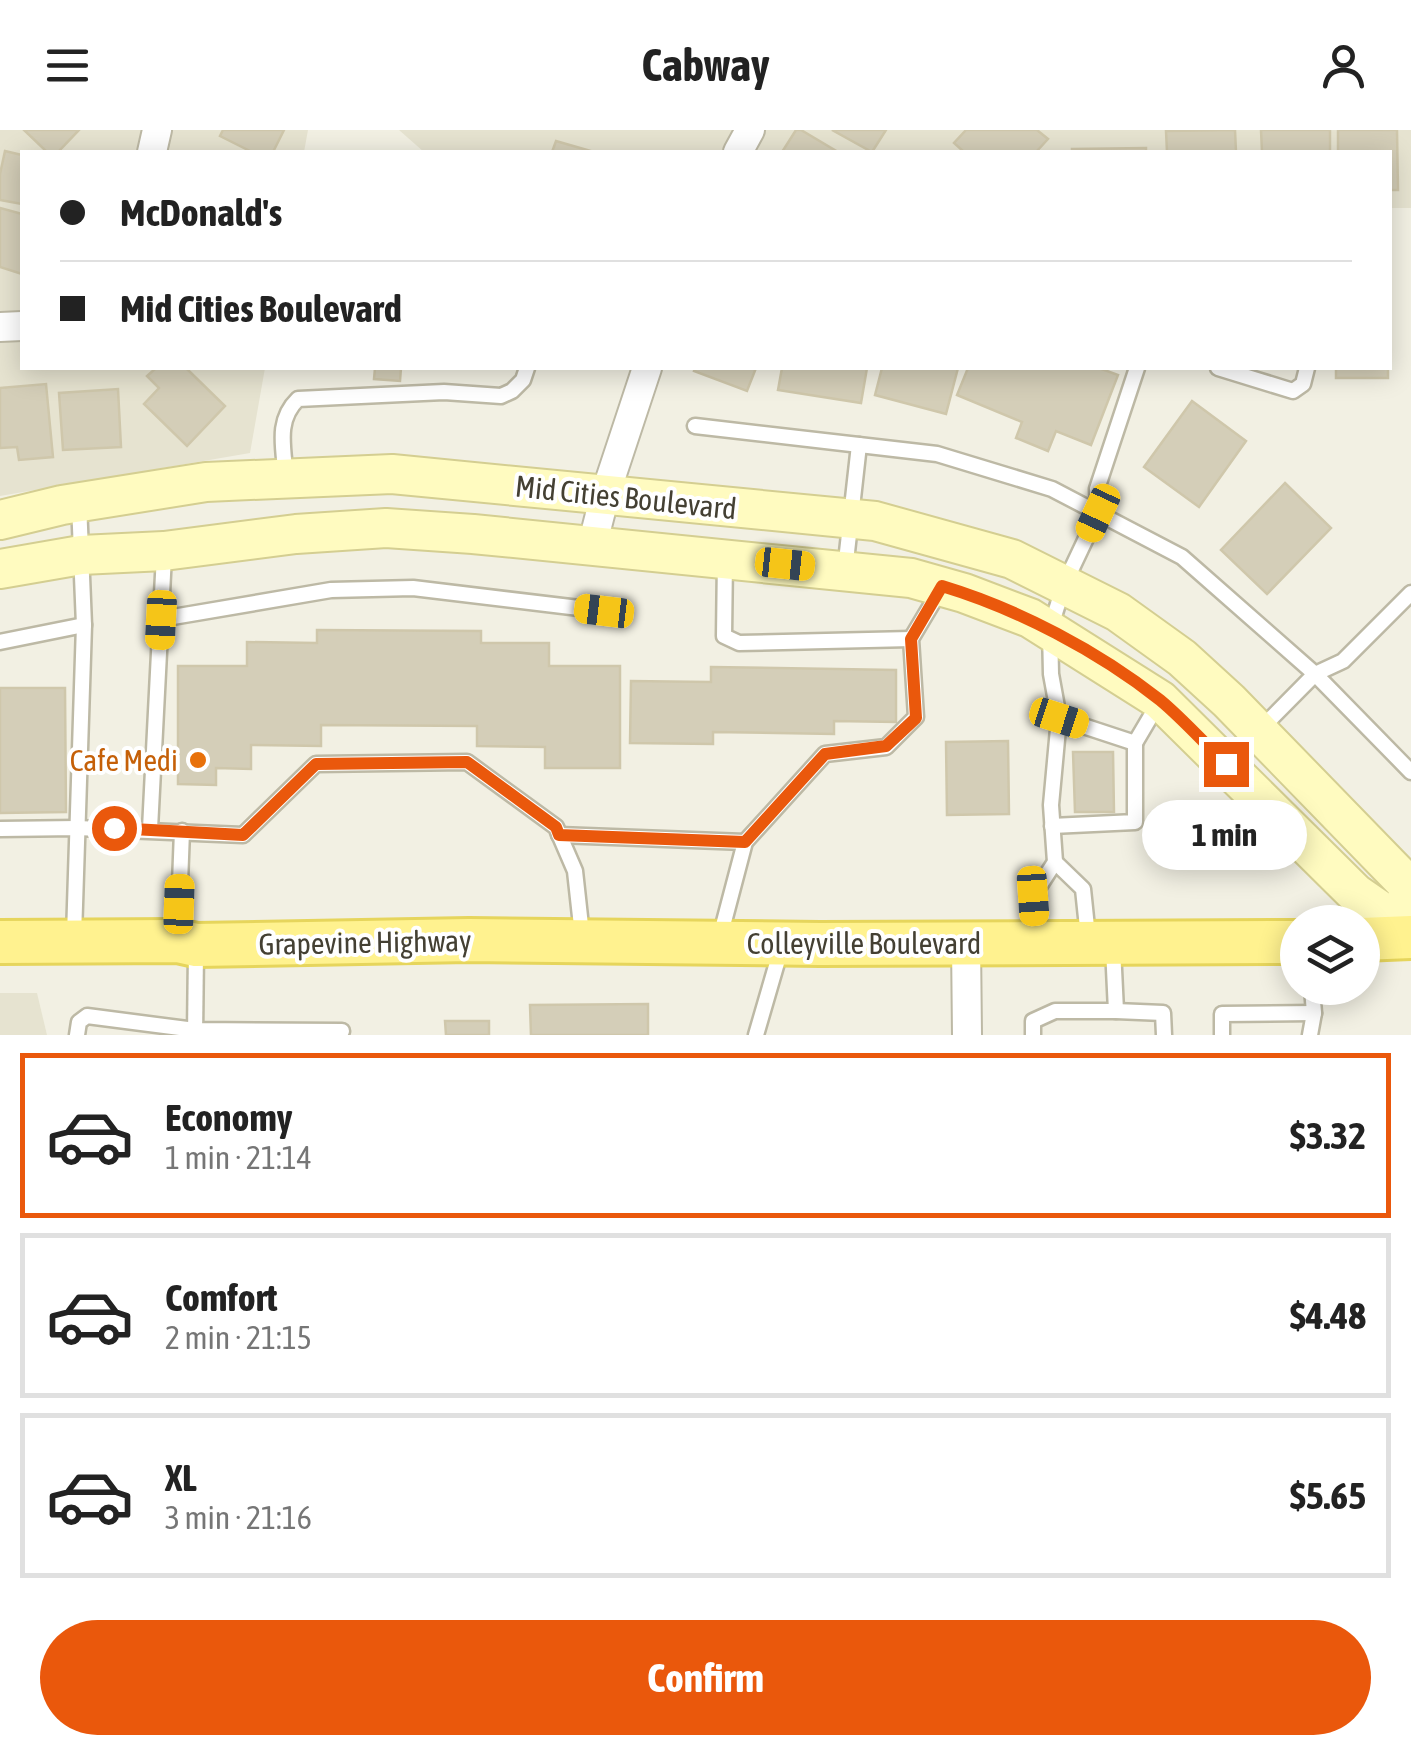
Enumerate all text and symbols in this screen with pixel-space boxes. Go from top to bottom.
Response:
icon: menu [40,38,95,93]
icon: person [1316,38,1371,93]
text: Cabway [642,39,769,91]
text: McDonald's [120,191,282,234]
text: Mid Cities Boulevard [120,287,402,330]
street label: Mid Cities Boulevard [514,468,738,526]
car [1072,479,1124,547]
car [754,546,816,582]
car [144,589,178,651]
car [572,592,636,630]
car [1026,694,1092,742]
route end [1204,742,1249,787]
place label: Cafe Medi [70,743,178,777]
marker: Cafe Medi [187,749,209,771]
callout: 1 min [1144,799,1308,869]
route start [92,806,137,851]
text: 1 min [1192,816,1257,853]
car [1016,865,1050,927]
car [163,873,195,935]
map controls [1280,905,1380,1005]
button: layers [1280,905,1380,1005]
street label: Grapevine Highway [258,923,472,961]
street label: Colleyville Boulevard [747,926,981,960]
icon: car [45,1091,135,1181]
text: Economy [165,1096,292,1139]
text: $3.32 [1290,1114,1366,1157]
text: 1 min · 21:14 [165,1139,312,1176]
icon: car [45,1271,135,1361]
text: Comfort [165,1276,277,1319]
text: $4.48 [1290,1294,1366,1337]
text: 2 min · 21:15 [165,1319,312,1356]
icon: car [45,1451,135,1541]
text: XL [165,1456,197,1499]
text: $5.65 [1290,1474,1366,1517]
text: 3 min · 21:16 [165,1499,312,1536]
button: Confirm [40,1620,1371,1735]

